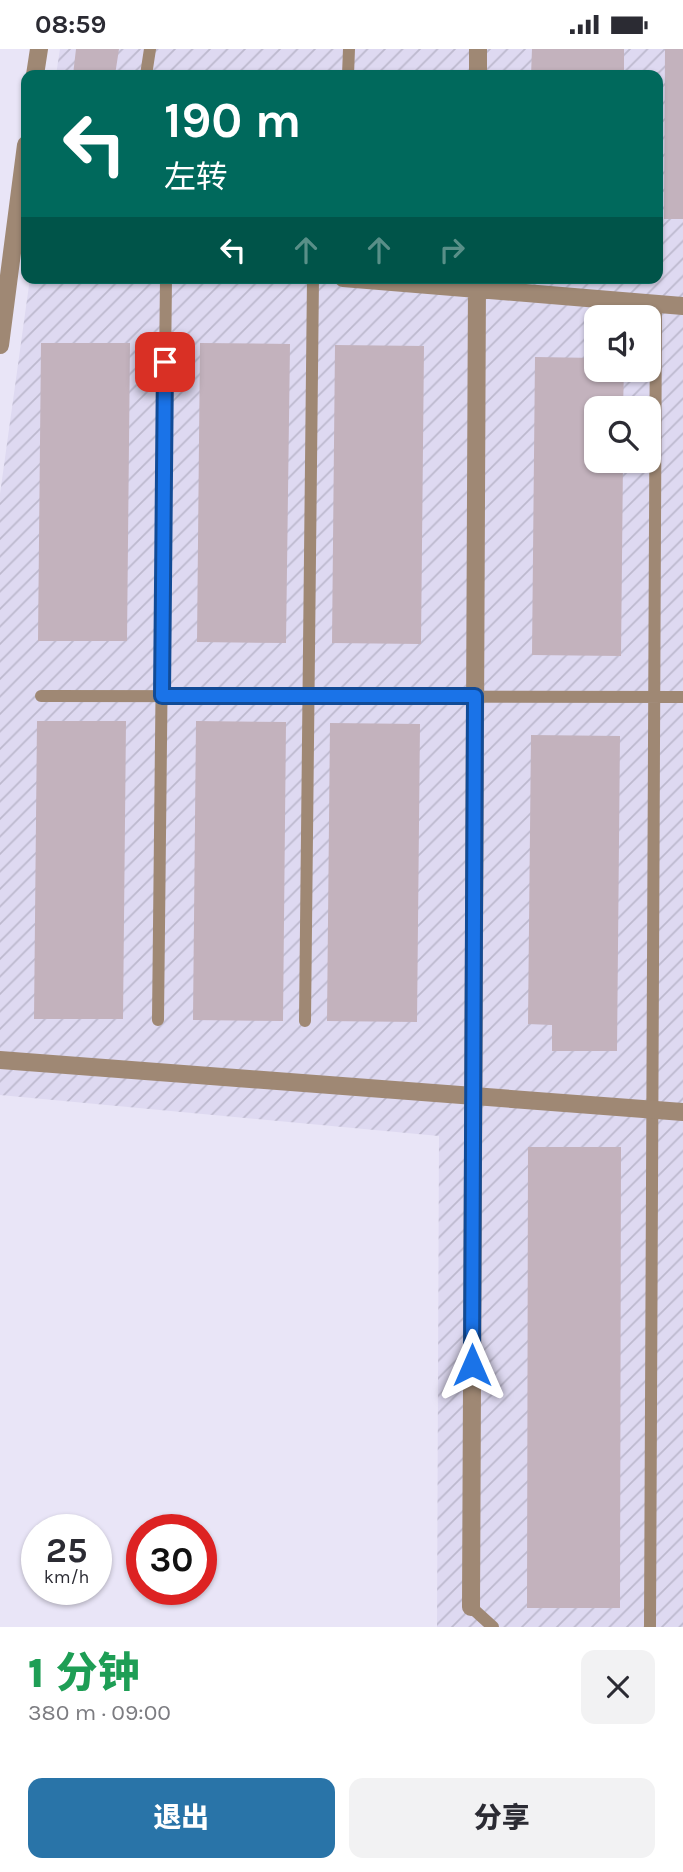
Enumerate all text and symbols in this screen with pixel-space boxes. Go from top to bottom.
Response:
text: 08:59 [35,9,106,40]
text: 190 m [164,92,301,149]
icon: left [49,98,140,189]
text: 左转 [164,159,228,196]
icon: left [214,231,252,269]
icon: ahead [287,231,325,269]
icon: ahead [360,231,398,269]
icon: right [433,231,471,269]
map controls [584,305,661,473]
button: sound [584,305,661,382]
pin [135,332,195,392]
icon: arrive [146,343,184,381]
button: search [584,396,661,473]
position arrow [435,1328,509,1402]
speed limit sign: 30 [126,1514,217,1605]
text: 25 [46,1530,87,1571]
text: km/h [44,1566,89,1588]
text: 1 分钟 [28,1648,139,1698]
button: close [581,1650,655,1724]
text: 380 m · 09:00 [28,1699,171,1726]
button: 退出 [28,1778,335,1858]
button: 分享 [349,1778,655,1858]

